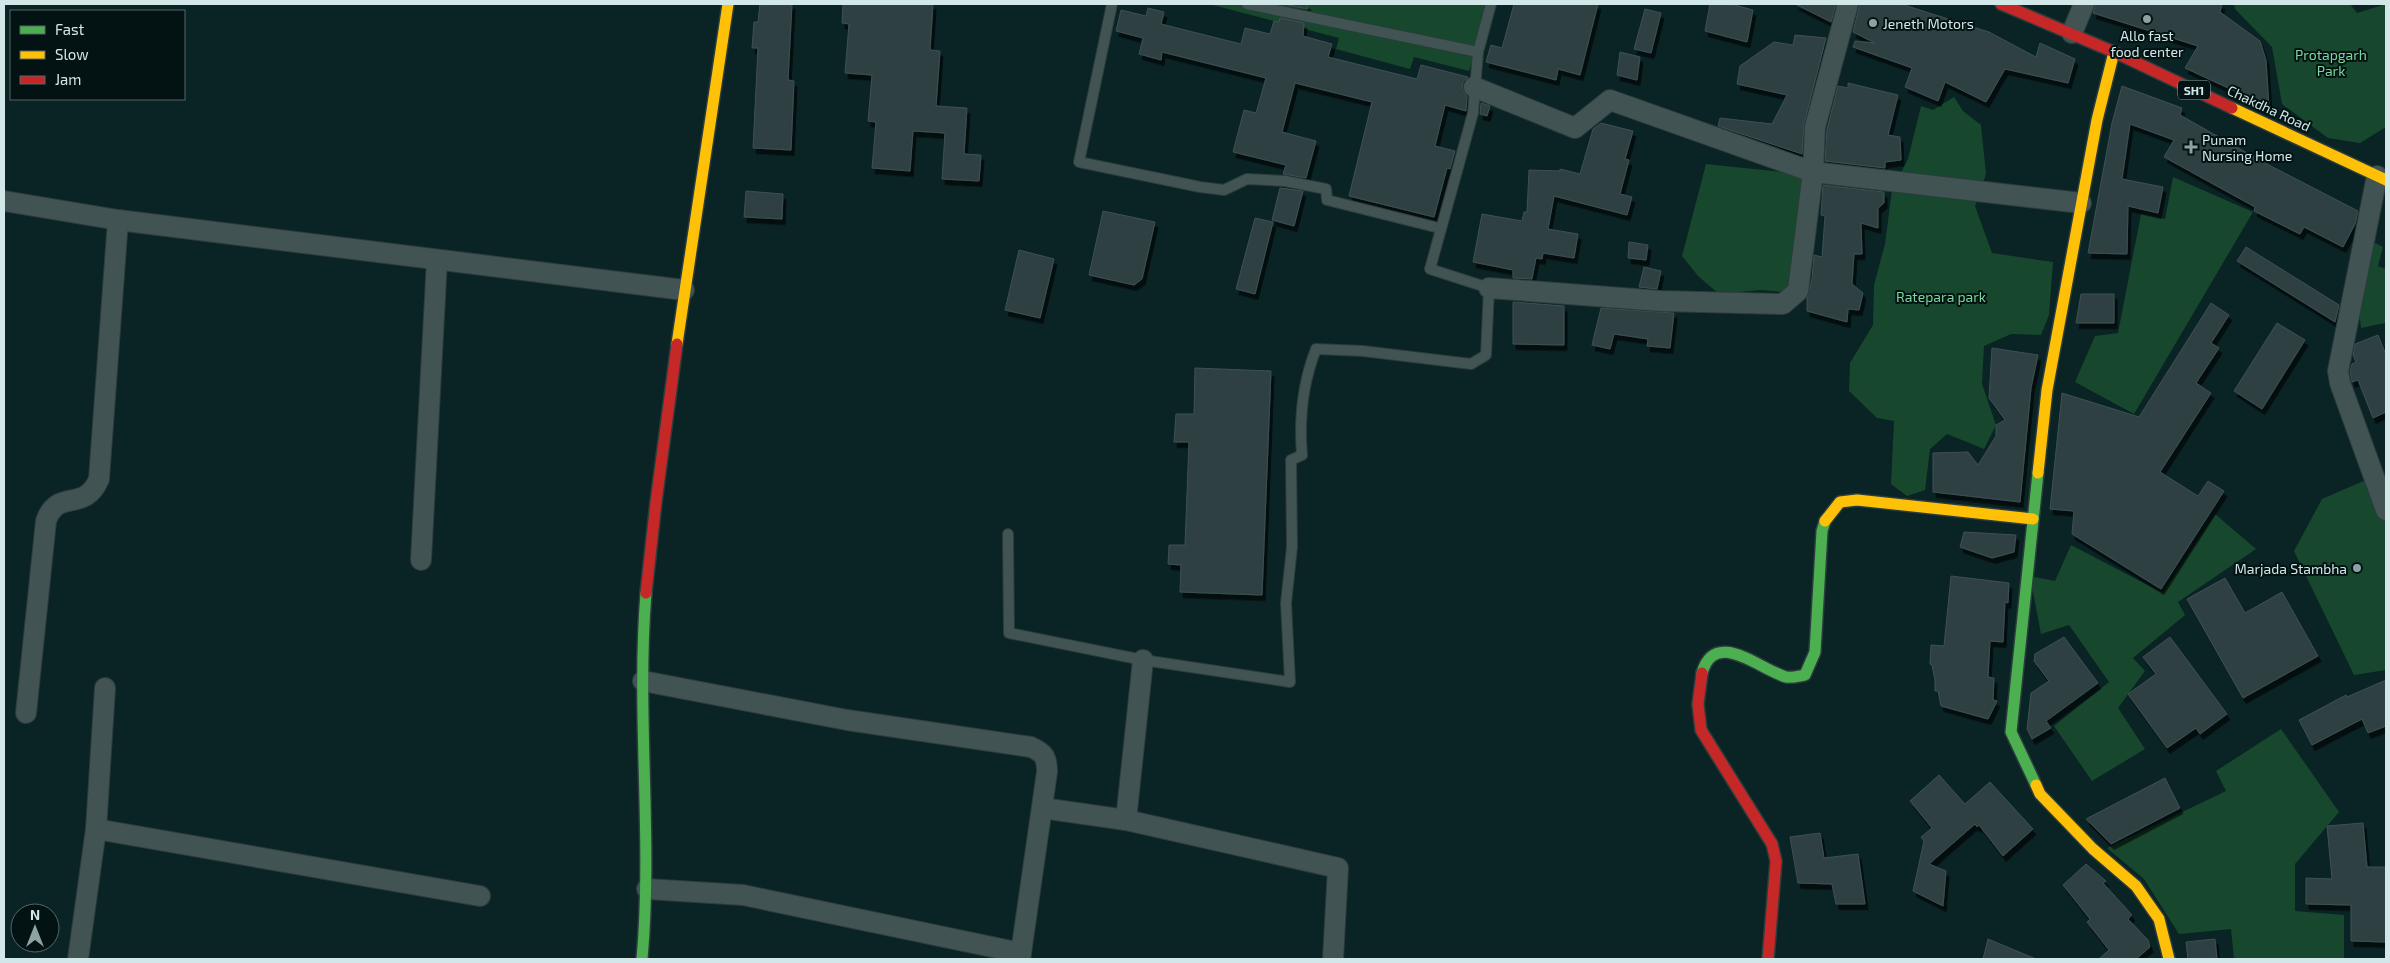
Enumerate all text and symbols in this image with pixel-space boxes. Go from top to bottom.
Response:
legend [10,10,185,100]
marker: Allo fast food center [2141,13,2153,25]
place label: Jeneth Motors [1883,15,1974,32]
marker: Jeneth Motors [1867,17,1879,29]
text: Fast [55,20,85,38]
place label: Allo fast food center [2110,27,2184,60]
text: Slow [55,45,89,63]
park label: Protapgarh Park [2295,46,2367,79]
text: Jam [55,70,81,88]
road number: SH1 [2178,80,2210,100]
street label: Chakdha Road [2225,81,2313,135]
place label: Punam Nursing Home [2202,131,2292,164]
marker: Punam Nursing Home [2184,140,2198,154]
park label: Ratepara park [1896,288,1986,305]
place label: Marjada Stambha [2235,560,2347,577]
marker: Marjada Stambha [2351,562,2363,574]
north arrow [10,903,60,953]
text: N [30,906,40,923]

